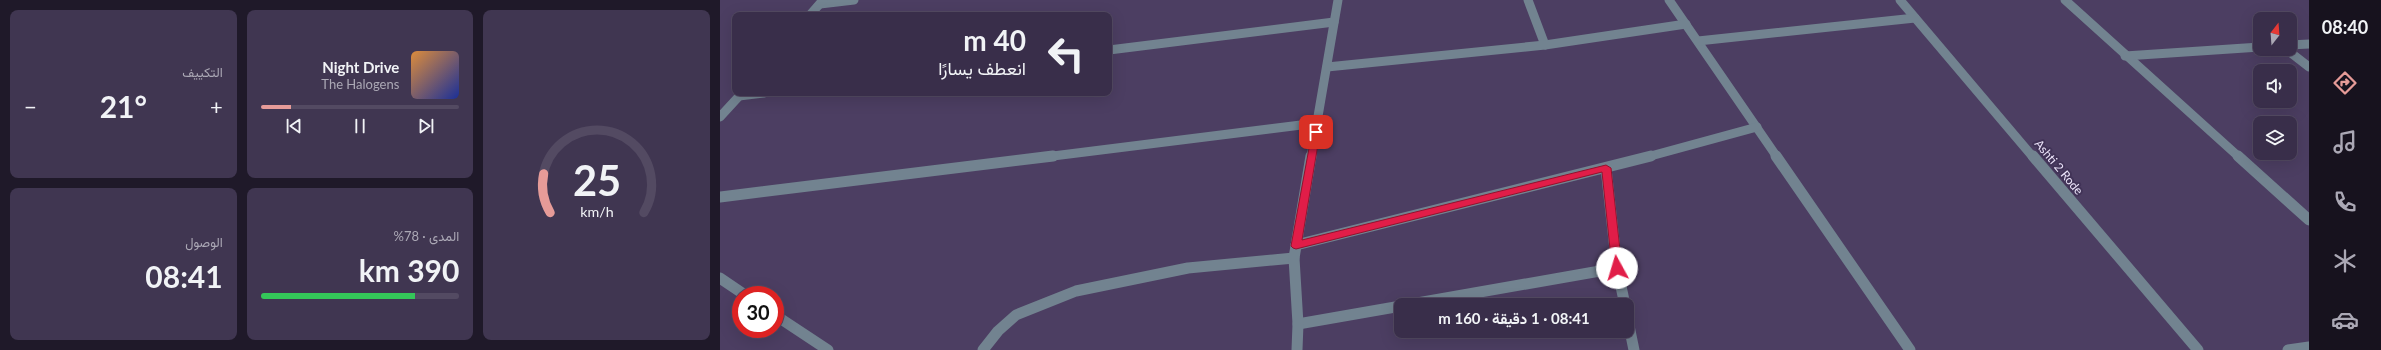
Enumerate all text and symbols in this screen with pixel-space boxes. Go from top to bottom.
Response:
north arrow [2253,12,2297,56]
map controls [2253,12,2297,160]
text: 08:40 [2322,16,2368,38]
text: 40 m [963,23,1026,57]
icon: left [1040,28,1092,80]
text: انعطف يسارًا [938,57,1026,79]
text: Night Drive [322,58,399,76]
text: التكييف [182,64,223,80]
button: sound [2253,64,2297,108]
icon: directions [2331,69,2359,97]
text: The Halogens [321,76,399,92]
text: 21° [100,88,147,124]
text: − [24,93,37,120]
text: + [210,93,223,120]
icon: previous [283,115,305,137]
icon: pause [349,115,371,137]
icon: next [415,115,437,137]
pin [1299,115,1333,149]
button: layers [2253,116,2297,160]
icon: arrive [1305,121,1327,143]
icon: music [2331,128,2359,156]
street label: Ashti 2 Rode [2032,136,2086,198]
text: 25 [573,155,621,205]
icon: phone [2331,188,2359,216]
text: km/h [580,203,613,220]
text: المدى · 78% [393,228,459,244]
text: الوصول [185,234,223,250]
position arrow [1596,247,1638,289]
icon: climate [2331,247,2359,275]
text: 390 km [359,252,459,288]
text: 08:41 [145,258,223,294]
speed limit sign: 30 [732,286,784,338]
icon: car [2331,306,2359,334]
text: 08:41 · 1 دقيقة · 160 m [1438,309,1590,327]

